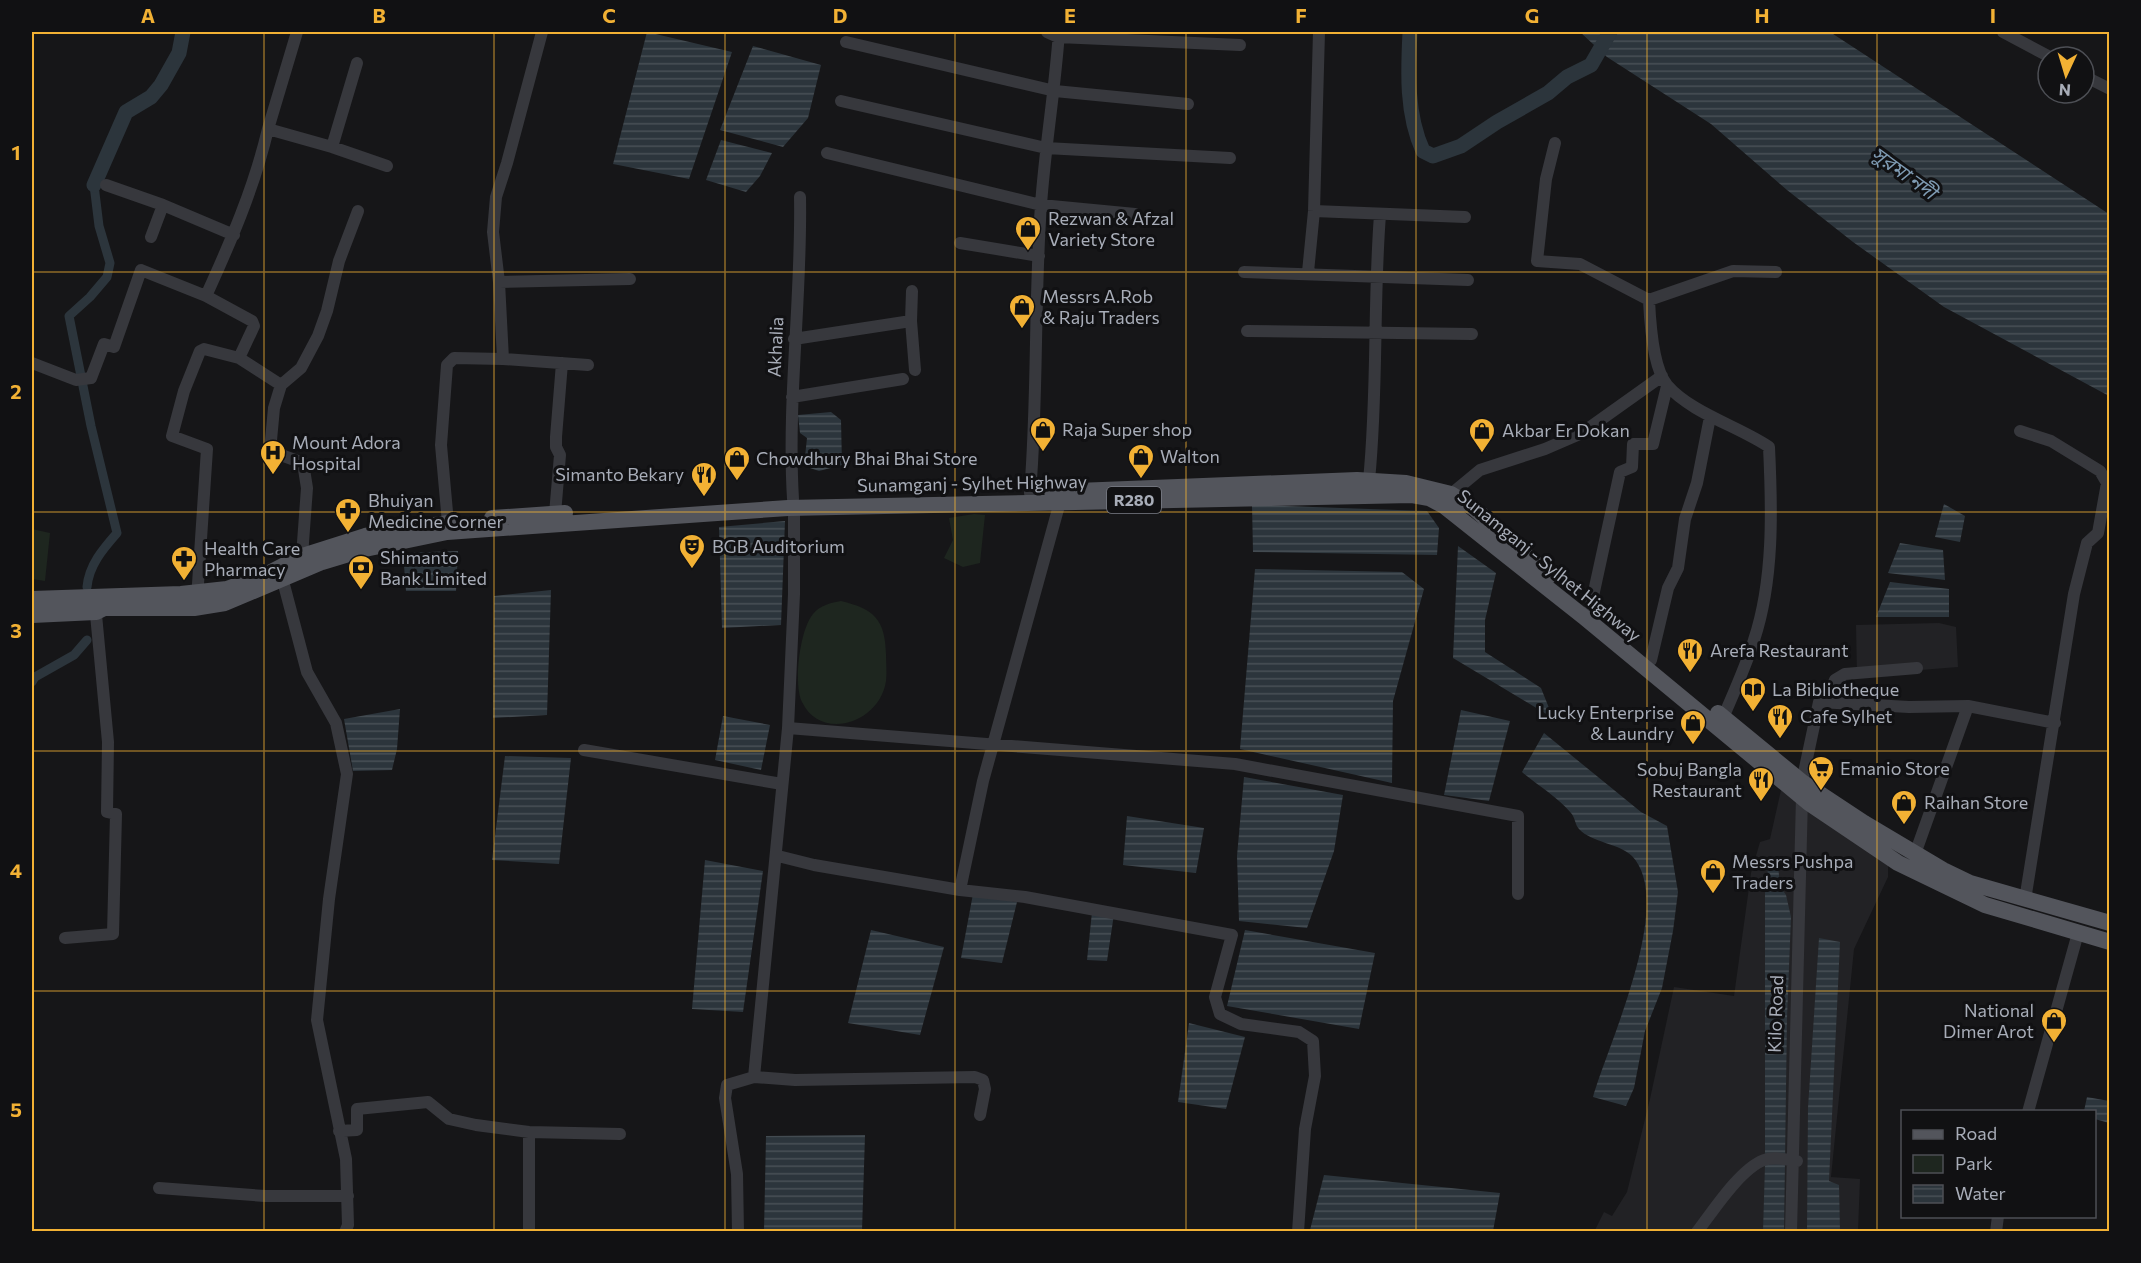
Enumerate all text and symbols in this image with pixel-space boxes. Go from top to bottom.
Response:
text: A [141,3,155,27]
text: B [372,3,386,27]
text: C [602,3,616,27]
text: D [833,3,847,27]
text: E [1064,3,1076,27]
text: F [1295,3,1307,27]
text: G [1525,3,1539,27]
text: H [1755,3,1770,27]
text: I [1990,3,1996,27]
north arrow [2036,45,2096,105]
text: N [2058,81,2072,100]
text: 1 [11,140,21,164]
water label: সুরমা নদী [1867,141,1945,207]
place label: Rezwan & Afzal Variety Store [1048,207,1174,250]
shop icon: Rezwan & Afzal Variety Store [1013,214,1043,252]
place label: Messrs A.Rob & Raju Traders [1042,285,1160,328]
shop icon: Messrs A.Rob & Raju Traders [1007,292,1037,330]
street label: Akhalia [762,316,788,378]
text: 2 [10,379,22,403]
shop icon: Raja Super shop [1028,415,1058,453]
shop icon: Akbar Er Dokan [1467,416,1497,454]
place label: Raja Super shop [1062,418,1192,440]
place label: Akbar Er Dokan [1502,419,1630,441]
place label: Mount Adora Hospital [292,431,401,474]
hospital icon: Mount Adora Hospital [258,438,288,476]
shop icon: Walton [1126,442,1156,480]
shop icon: Chowdhury Bhai Bhai Store [722,444,752,482]
place label: Walton [1160,445,1220,467]
place label: Chowdhury Bhai Bhai Store [756,447,978,469]
restaurant icon: Simanto Bekary [689,460,719,498]
place label: Simanto Bekary [555,463,684,485]
street label: Sunamganj - Sylhet Highway [857,470,1087,496]
street label: Sunamganj - Sylhet Highway [1453,484,1646,646]
road number: R280 [1107,487,1161,513]
place label: Bhuiyan Medicine Corner [368,489,504,532]
pharmacy icon: Bhuiyan Medicine Corner [333,496,363,534]
theatre icon: BGB Auditorium [677,532,707,570]
place label: BGB Auditorium [712,535,845,557]
place label: Health Care Pharmacy [204,537,300,580]
pharmacy icon: Health Care Pharmacy [169,544,199,582]
place label: Shimanto Bank Limited [380,546,487,589]
bank icon: Shimanto Bank Limited [346,553,376,591]
text: 3 [10,618,22,642]
restaurant icon: Arefa Restaurant [1675,636,1705,674]
place label: Arefa Restaurant [1710,639,1849,661]
library icon: La Bibliotheque [1738,675,1768,713]
place label: La Bibliotheque [1772,678,1899,700]
place label: Lucky Enterprise & Laundry [1537,701,1674,744]
restaurant icon: Cafe Sylhet [1765,702,1795,740]
place label: Cafe Sylhet [1800,705,1892,727]
shop icon: Lucky Enterprise & Laundry [1678,708,1708,746]
supermarket icon: Emanio Store [1806,754,1836,792]
place label: Emanio Store [1840,757,1950,779]
place label: Sobuj Bangla Restaurant [1637,758,1742,801]
restaurant icon: Sobuj Bangla Restaurant [1746,765,1776,803]
shop icon: Raihan Store [1889,788,1919,826]
place label: Raihan Store [1924,791,2028,813]
place label: Messrs Pushpa Traders [1732,850,1853,893]
shop icon: Messrs Pushpa Traders [1698,857,1728,895]
text: 4 [10,858,22,882]
street label: Kilo Road [1763,975,1787,1053]
place label: National Dimer Arot [1943,999,2034,1042]
shop icon: National Dimer Arot [2039,1006,2069,1044]
text: 5 [10,1097,22,1121]
legend [1901,1110,2096,1218]
text: Road [1955,1122,1997,1144]
text: Park [1955,1152,1993,1174]
text: Water [1955,1182,2006,1204]

